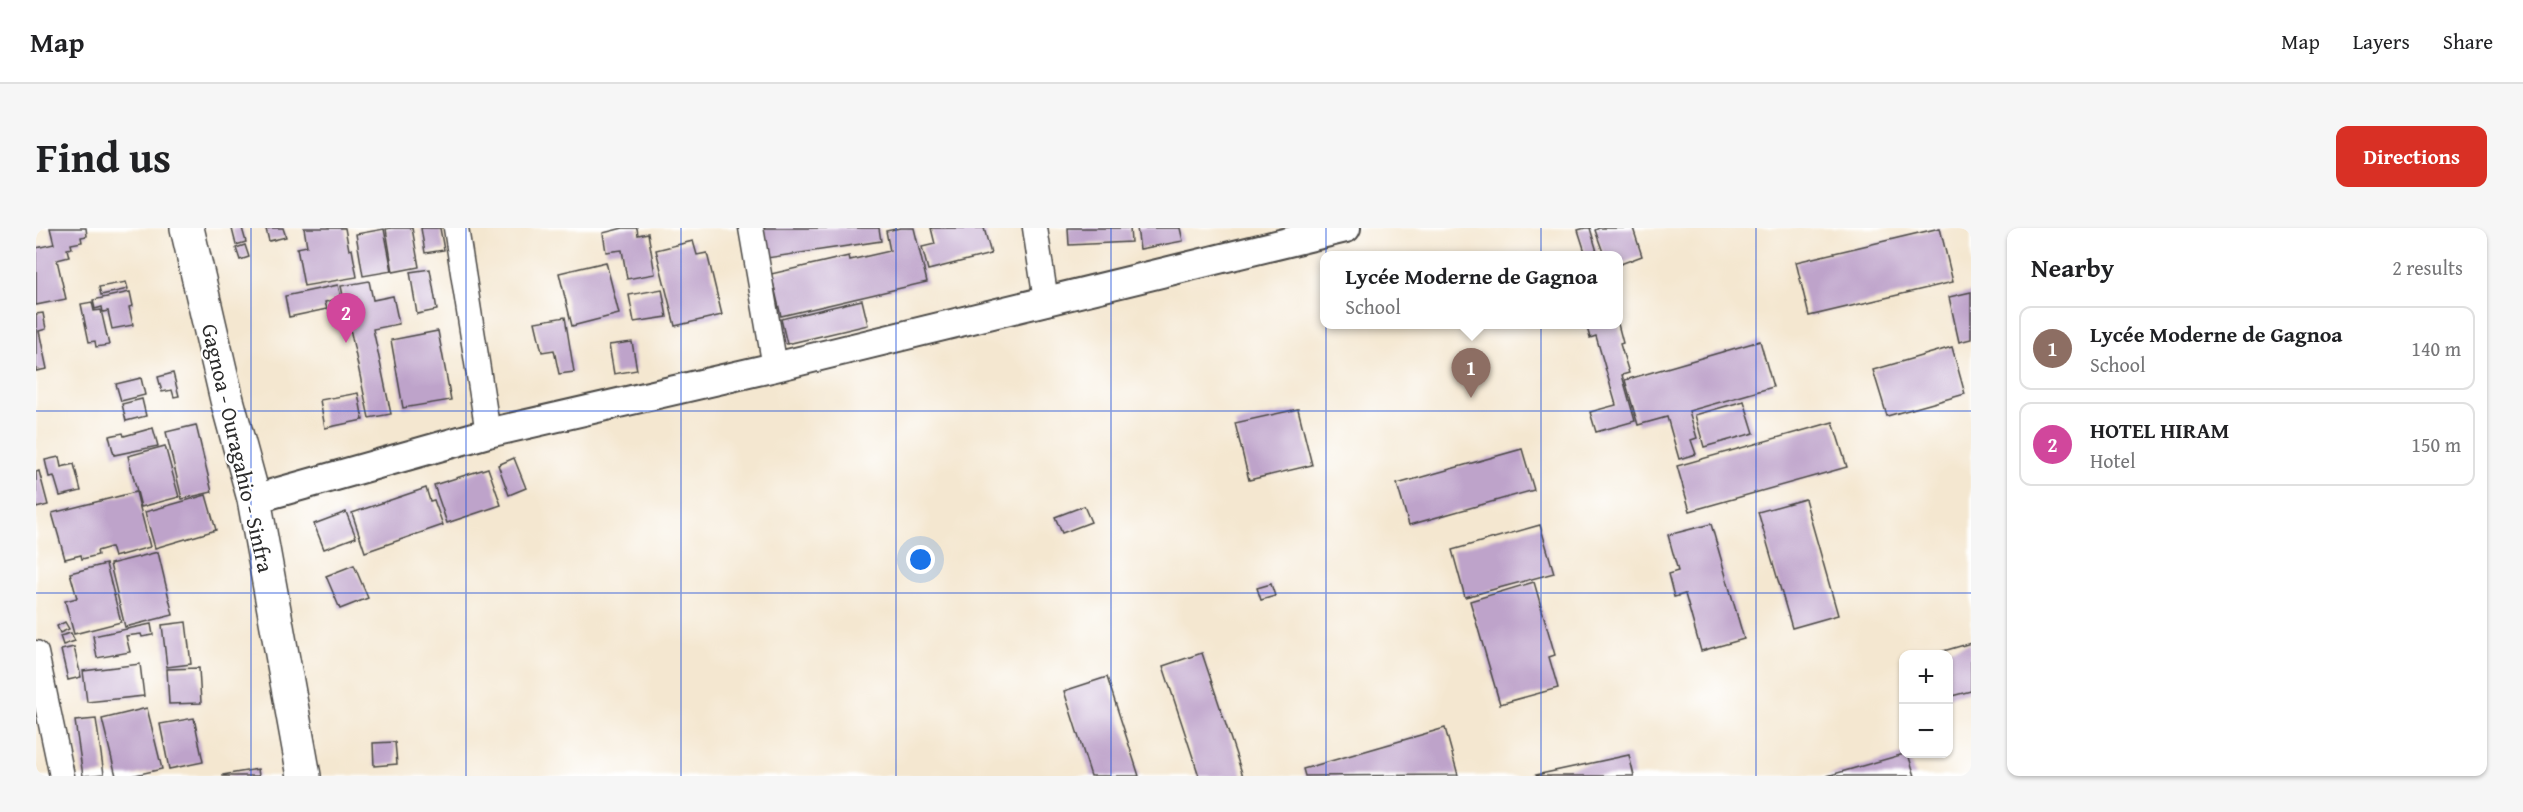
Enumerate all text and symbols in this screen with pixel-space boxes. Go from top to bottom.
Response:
text: Map [30,21,84,62]
text: Map [2281,26,2320,57]
text: Layers [2353,26,2410,57]
text: Share [2443,26,2493,57]
text: Find us [36,126,171,187]
button: Directions [2336,126,2487,187]
text: Nearby [2031,248,2114,287]
popup [1320,251,1623,329]
text: 2 results [2392,253,2463,282]
text: Lycée Moderne de Gagnoa [1345,260,1598,292]
text: School [1345,292,1401,321]
pin: 2 [326,294,366,343]
text: Lycée Moderne de Gagnoa [2090,318,2343,350]
street label: Gagnoa - Ouragahio - Sinfra [194,321,282,576]
text: 1 [2047,334,2058,363]
text: 140 m [2411,334,2461,363]
pin: 1 [1452,348,1490,398]
text: School [2090,350,2146,379]
text: HOTEL HIRAM [2090,414,2229,446]
text: 2 [2047,430,2058,459]
text: 150 m [2411,430,2461,459]
text: Hotel [2090,446,2136,475]
your location [906,545,935,574]
map controls [1899,650,1953,758]
button: + [1899,650,1953,704]
button: − [1899,704,1953,758]

